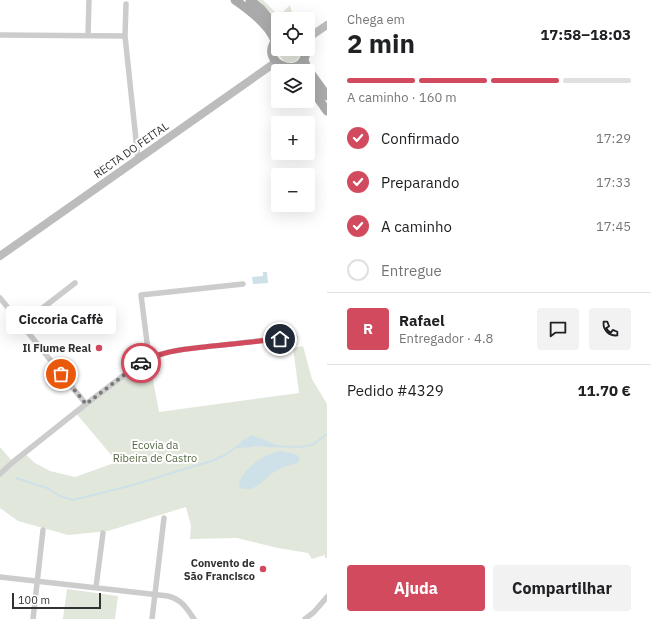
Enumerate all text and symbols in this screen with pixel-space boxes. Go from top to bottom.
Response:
text: Chega em [347,11,405,28]
map controls [271,12,315,212]
button: locate [271,12,315,56]
text: 17:58–18:03 [540,25,631,44]
text: 2 min [347,26,415,60]
button: layers [271,64,315,108]
text: A caminho · 160 m [347,89,457,106]
button: + [271,116,315,160]
street label: RECTA DO FEITAL [91,119,172,181]
icon: check [347,127,369,149]
text: Confirmado [381,129,459,148]
text: 17:29 [596,130,631,147]
button: − [271,168,315,212]
icon: check [347,171,369,193]
text: Preparando [381,173,459,192]
text: 17:33 [596,174,631,191]
icon: check [347,215,369,237]
text: A caminho [381,217,452,236]
text: 17:45 [596,218,631,235]
text: Entregue [381,261,442,280]
callout: Ciccoria Caffè [6,306,116,334]
button: chat [537,308,579,350]
button: phone [589,308,631,350]
text: Ciccoria Caffè [19,311,103,328]
text: Rafael [399,311,444,330]
text: R [363,319,373,338]
pin [263,322,297,356]
icon: home [269,328,291,350]
text: Entregador · 4.8 [399,330,493,347]
place label: Il Fiume Real [23,341,92,355]
marker: Il Fiume Real [94,343,104,353]
courier [121,343,161,383]
icon: car [130,352,152,374]
pin [44,357,78,391]
icon: bag [50,363,72,385]
text: Pedido #4329 [347,381,444,400]
text: 11.70 € [577,381,631,400]
park label: Ecovia da Ribeira de Castro [113,438,197,465]
place label: Convento de São Francisco [184,556,255,583]
marker: Convento de São Francisco [258,564,268,574]
button: Ajuda [347,565,485,611]
button: Compartilhar [493,565,631,611]
scale bar [12,591,101,610]
text: 100 m [18,593,50,607]

